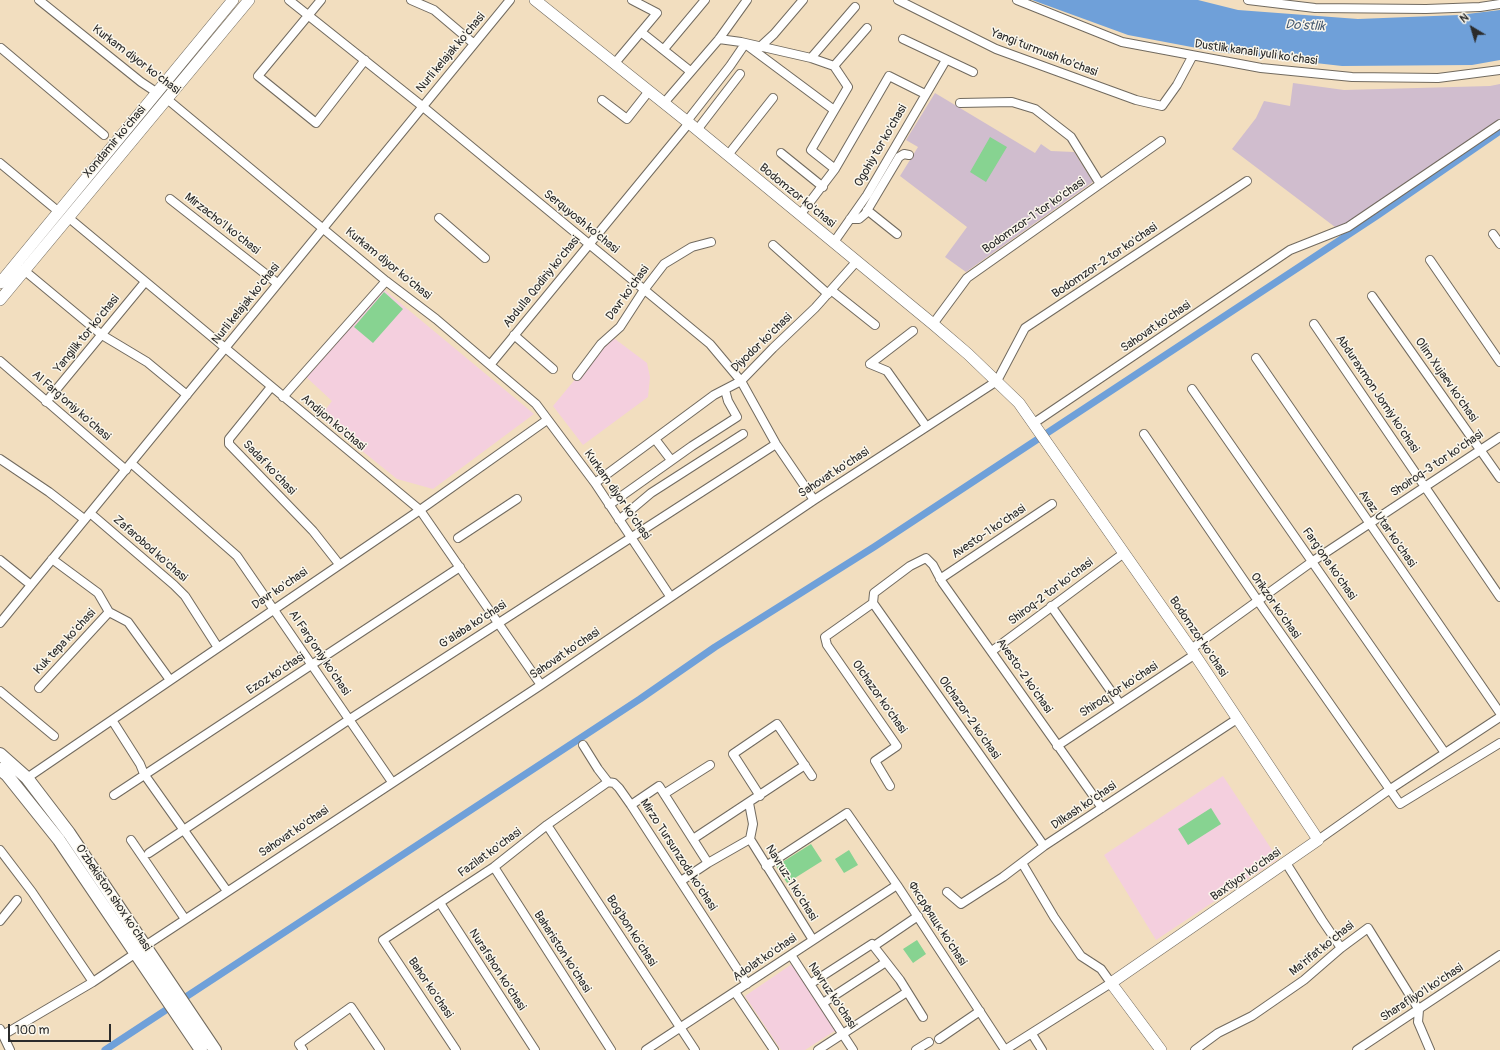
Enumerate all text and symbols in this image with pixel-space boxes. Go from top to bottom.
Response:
north arrow [1452,8,1492,48]
street label: Nurli kelajak ko'chasi [413,10,489,96]
text: N [1457,11,1471,26]
water label: Do'stlik [1285,17,1325,35]
street label: Kurkam diyor ko'chasi [89,22,183,98]
street label: Yangi turmush ko'chasi [989,26,1099,80]
street label: Dustlik kanali yuli ko'chasi [1194,37,1318,69]
street label: Ogohiy tor ko'chasi [852,102,910,190]
street label: Xondamir ko'chasi [81,103,149,181]
street label: Bodomzor ko'chasi [756,161,838,231]
street label: Bodomzor-1 tor ko'chasi [980,175,1088,257]
street label: Serquyosh ko'chasi [540,187,622,257]
street label: Mirzacho'l ko'chasi [182,190,262,258]
street label: Bodomzor-2 tor ko'chasi [1050,220,1160,302]
street label: Kurkam diyor ko'chasi [342,225,434,303]
street label: Abdulla Qodiriy ko'chasi [501,233,583,331]
street label: Nurli kelajak ko'chasi [209,261,283,347]
street label: Davr ko'chasi [603,263,653,323]
street label: Yangilik tor ko'chasi [51,292,123,376]
street label: Sahovat ko'chasi [1118,298,1194,356]
street label: Diyodor ko'chasi [729,310,795,376]
street label: Abduraxmon Jomiy ko'chasi [1332,332,1422,456]
street label: Olim Xujaev ko'chasi [1412,335,1480,425]
street label: Al Farg'oniy ko'chasi [29,368,113,444]
street label: Andijon ko'chasi [298,392,368,454]
street label: Shoiroq-3 tor ko'chasi [1388,428,1486,500]
street label: Sadaf ko'chasi [239,438,299,498]
street label: Sahovat ko'chasi [796,445,872,501]
street label: Kurkam diyor ko'chasi [581,447,653,543]
street label: Avaz Utar ko'chasi [1355,488,1419,570]
street label: Avesto-1 ko'chasi [949,502,1029,562]
street label: Zafarobod ko'chasi [110,513,190,585]
street label: Farg'ona ko'chasi [1299,525,1359,603]
street label: Shiroq-2 tor ko'chasi [1006,555,1096,629]
street label: Davr ko'chasi [249,565,311,613]
street label: Orikzor ko'chasi [1247,570,1303,642]
street label: Bodomzor ko'chasi [1166,594,1230,680]
street label: G'alaba ko'chasi [437,598,509,652]
street label: Kuk tepa ko'chasi [31,606,99,678]
street label: Al Farg'oniy ko'chasi [285,608,353,698]
street label: Sahovat ko'chasi [527,625,603,683]
street label: Avesto-2 ko'chasi [993,636,1055,716]
street label: Ezoz ko'chasi [244,650,308,698]
street label: Olchazor ko'chasi [848,658,910,736]
street label: Shiroq tor ko'chasi [1077,659,1161,721]
street label: Olchazor-2 ko'chasi [935,674,1003,762]
street label: Dilkash ko'chasi [1049,779,1119,833]
street label: Mirzo Tursunzoda ko'chasi [636,796,720,914]
street label: Sahovat ko'chasi [256,803,332,861]
street label: Fazilat ko'chasi [456,825,524,881]
street label: O'zbekiston shox ko'chasi [72,842,154,954]
street label: Navruz-1 ko'chasi [762,842,820,924]
street label: Baxtiyor ko'chasi [1208,845,1284,905]
street label: Фксрфящк ko'chasi [904,879,970,969]
street label: Bog'bon ko'chasi [603,893,659,969]
street label: Bahariston ko'chasi [530,908,594,996]
street label: Ma'rifat ko'chasi [1287,919,1357,979]
street label: Nurafshon ko'chasi [465,927,529,1013]
street label: Adolat ko'chasi [730,931,800,985]
street label: Bahor ko'chasi [404,955,456,1021]
street label: Navruz ko'chasi [805,960,859,1032]
street label: Sharafliyo'l ko'chasi [1378,961,1466,1025]
scale bar [10,1016,113,1042]
text: 100 m [15,1023,49,1038]

